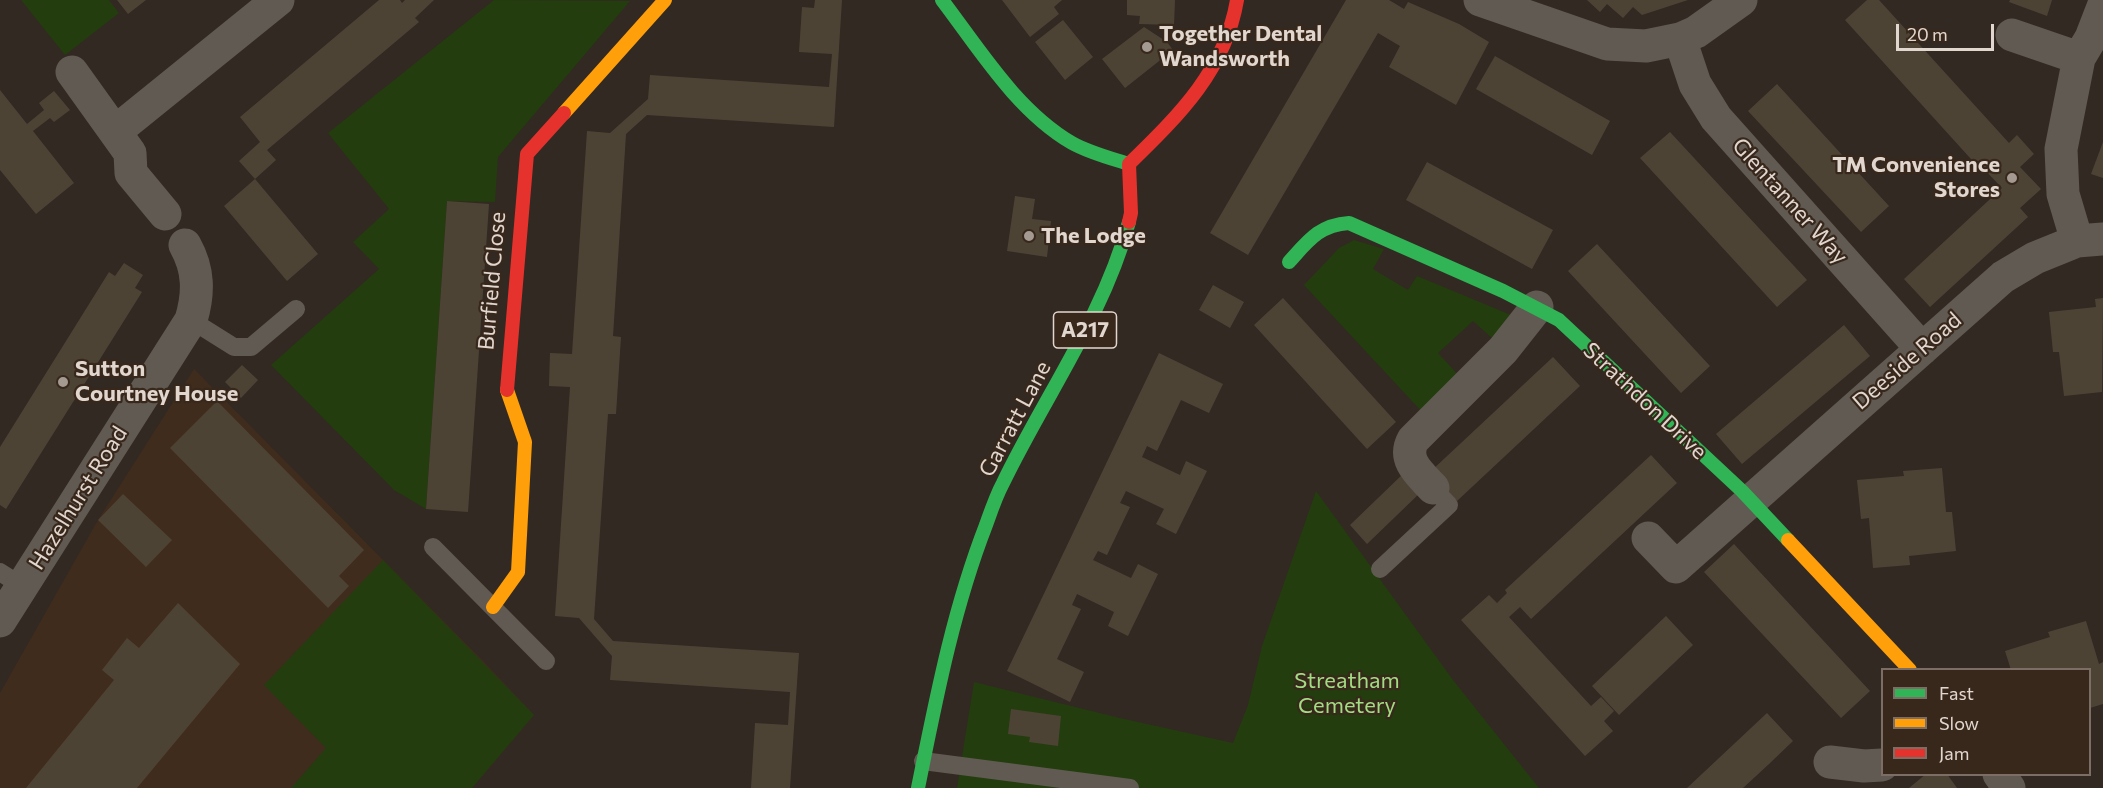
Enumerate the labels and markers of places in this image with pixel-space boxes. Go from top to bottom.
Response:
place label: Together Dental Wandsworth [1159,21,1322,72]
marker: Together Dental Wandsworth [1140,40,1154,54]
place label: TM Convenience Stores [1832,152,2000,204]
marker: TM Convenience Stores [2005,171,2019,185]
place label: The Lodge [1041,223,1146,249]
marker: The Lodge [1022,229,1036,243]
place label: Sutton Courtney House [75,356,238,408]
marker: Sutton Courtney House [56,375,70,389]

